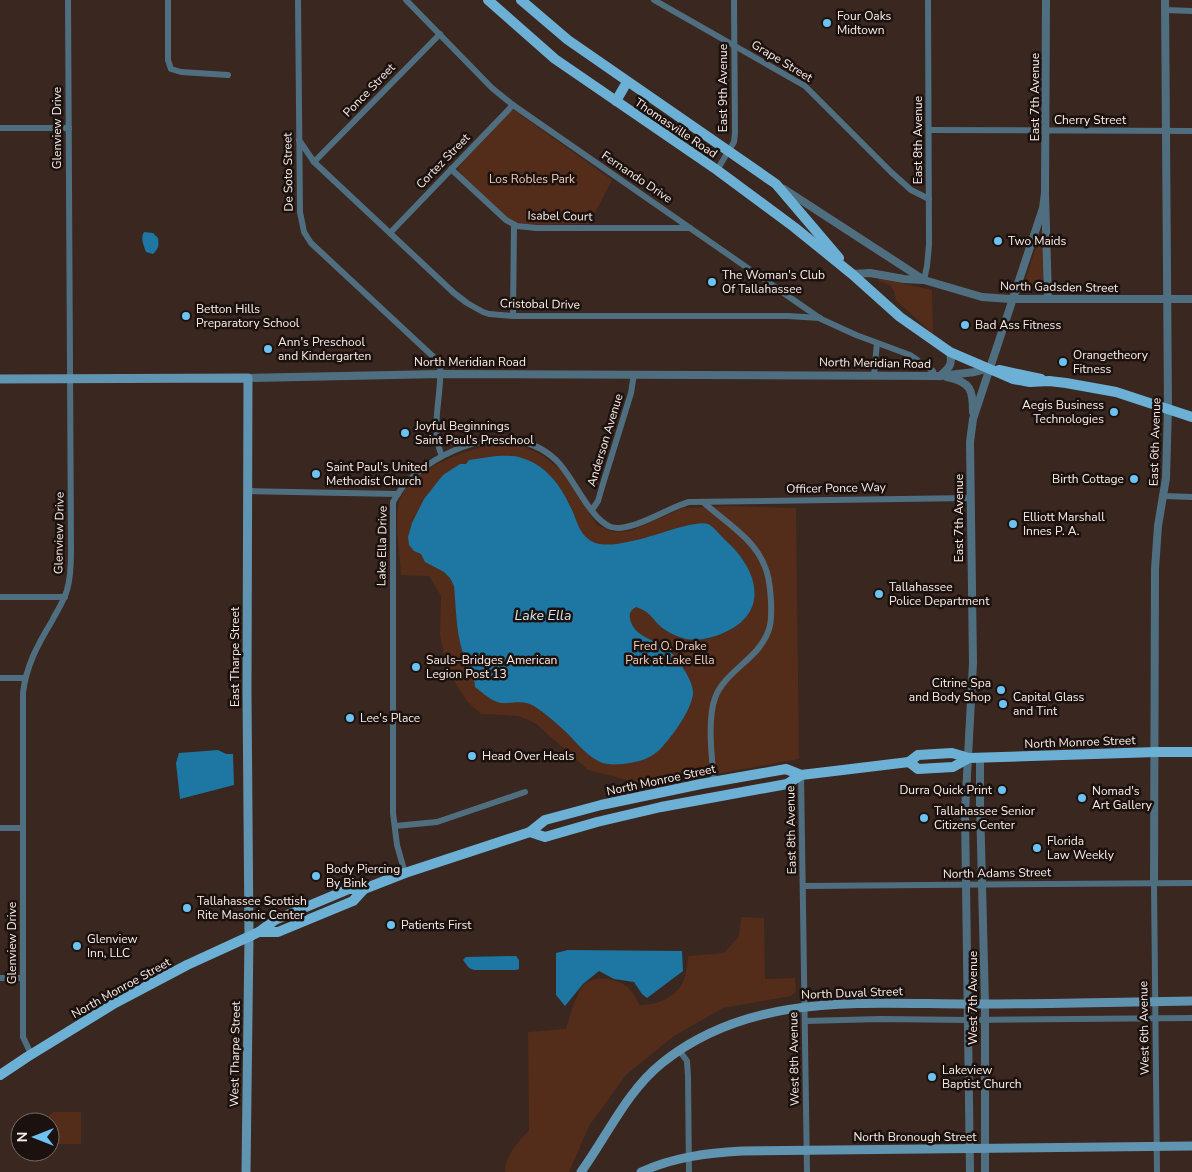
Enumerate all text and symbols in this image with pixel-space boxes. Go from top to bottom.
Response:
place label: Four Oaks Midtown [837,8,892,38]
marker: Four Oaks Midtown [821,17,833,29]
street label: Grape Street [749,36,816,86]
street label: East 9th Avenue [715,44,731,132]
street label: East 7th Avenue [1027,53,1043,141]
street label: Ponce Street [339,59,399,120]
street label: Glenview Drive [49,87,65,169]
street label: Thomasville Road [632,94,720,162]
street label: East 8th Avenue [910,96,926,184]
street label: Cherry Street [1054,112,1127,128]
street label: Cortez Street [413,129,474,192]
street label: De Soto Street [279,132,297,212]
street label: Fernando Drive [598,147,676,207]
park label: Los Robles Park [489,171,576,187]
street label: Isabel Court [527,207,593,225]
place label: Two Maids [1008,233,1067,249]
marker: Two Maids [992,235,1004,247]
place label: The Woman's Club Of Tallahassee [722,267,825,297]
marker: The Woman's Club Of Tallahassee [706,276,718,288]
street label: North Gadsden Street [1000,278,1119,296]
street label: Cristobal Drive [500,295,580,313]
place label: Betton Hills Preparatory School [196,301,300,331]
marker: Betton Hills Preparatory School [180,310,192,322]
place label: Bad Ass Fitness [975,317,1061,333]
marker: Bad Ass Fitness [959,319,971,331]
place label: Ann's Preschool and Kindergarten [278,334,371,364]
marker: Ann's Preschool and Kindergarten [262,343,274,355]
place label: Orangetheory Fitness [1073,347,1149,377]
street label: North Meridian Road [414,354,526,370]
street label: North Meridian Road [819,354,931,372]
marker: Orangetheory Fitness [1057,356,1069,368]
street label: Anderson Avenue [583,392,627,488]
place label: Aegis Business Technologies [1022,397,1104,427]
street label: East 6th Avenue [1145,398,1165,486]
marker: Aegis Business Technologies [1108,406,1120,418]
place label: Joyful Beginnings Saint Paul's Preschool [414,418,534,448]
marker: Joyful Beginnings Saint Paul's Preschool [399,427,411,439]
place label: Saint Paul's United Methodist Church [326,459,428,489]
marker: Saint Paul's United Methodist Church [310,468,322,480]
place label: Birth Cottage [1052,471,1124,487]
marker: Birth Cottage [1128,473,1140,485]
street label: East 7th Avenue [951,474,967,562]
street label: Officer Ponce Way [786,479,887,497]
street label: Glenview Drive [50,492,68,574]
street label: Lake Ella Drive [373,506,391,586]
place label: Elliott Marshall Innes P. A. [1023,509,1105,539]
marker: Elliott Marshall Innes P. A. [1007,518,1019,530]
place label: Tallahassee Police Department [889,579,990,609]
marker: Tallahassee Police Department [873,588,885,600]
street label: East Tharpe Street [227,606,243,707]
water label: Lake Ella [515,606,571,625]
park label: Fred O. Drake Park at Lake Ella [625,638,715,668]
place label: Sauls–Bridges American Legion Post 13 [426,652,557,682]
marker: Sauls–Bridges American Legion Post 13 [410,661,422,673]
place label: Citrine Spa and Body Shop [909,675,991,705]
marker: Citrine Spa and Body Shop [995,684,1007,696]
place label: Capital Glass and Tint [1013,689,1085,719]
marker: Capital Glass and Tint [997,698,1009,710]
place label: Lee's Place [360,710,420,726]
marker: Lee's Place [344,712,356,724]
street label: North Monroe Street [1024,732,1137,752]
place label: Head Over Heals [482,748,574,764]
marker: Head Over Heals [466,750,478,762]
street label: North Monroe Street [605,760,718,799]
place label: Durra Quick Print [899,782,993,798]
place label: Nomad's Art Gallery [1092,783,1153,813]
marker: Durra Quick Print [996,784,1008,796]
street label: East 8th Avenue [782,786,800,874]
marker: Nomad's Art Gallery [1076,792,1088,804]
place label: Tallahassee Senior Citizens Center [934,803,1036,833]
marker: Tallahassee Senior Citizens Center [918,812,930,824]
place label: Florida Law Weekly [1047,833,1115,863]
marker: Florida Law Weekly [1031,842,1043,854]
place label: Body Piercing By Bink [326,861,400,891]
street label: North Adams Street [943,864,1052,882]
marker: Body Piercing By Bink [310,870,322,882]
place label: Tallahassee Scottish Rite Masonic Center [197,893,307,923]
street label: Glenview Drive [4,902,20,984]
marker: Tallahassee Scottish Rite Masonic Center [181,902,193,914]
place label: Patients First [401,917,472,933]
marker: Patients First [385,919,397,931]
place label: Glenview Inn, LLC [87,931,138,961]
marker: Glenview Inn, LLC [71,940,83,952]
street label: West 7th Avenue [965,951,981,1045]
street label: North Monroe Street [69,954,174,1022]
street label: West 6th Avenue [1135,981,1153,1075]
street label: North Duval Street [801,983,904,1003]
street label: West Tharpe Street [226,1000,244,1107]
street label: West 8th Avenue [785,1012,803,1106]
place label: Lakeview Baptist Church [942,1062,1022,1092]
marker: Lakeview Baptist Church [926,1071,938,1083]
north arrow [10,1112,60,1162]
street label: North Bronough Street [853,1129,977,1145]
text: N [13,1132,32,1142]

